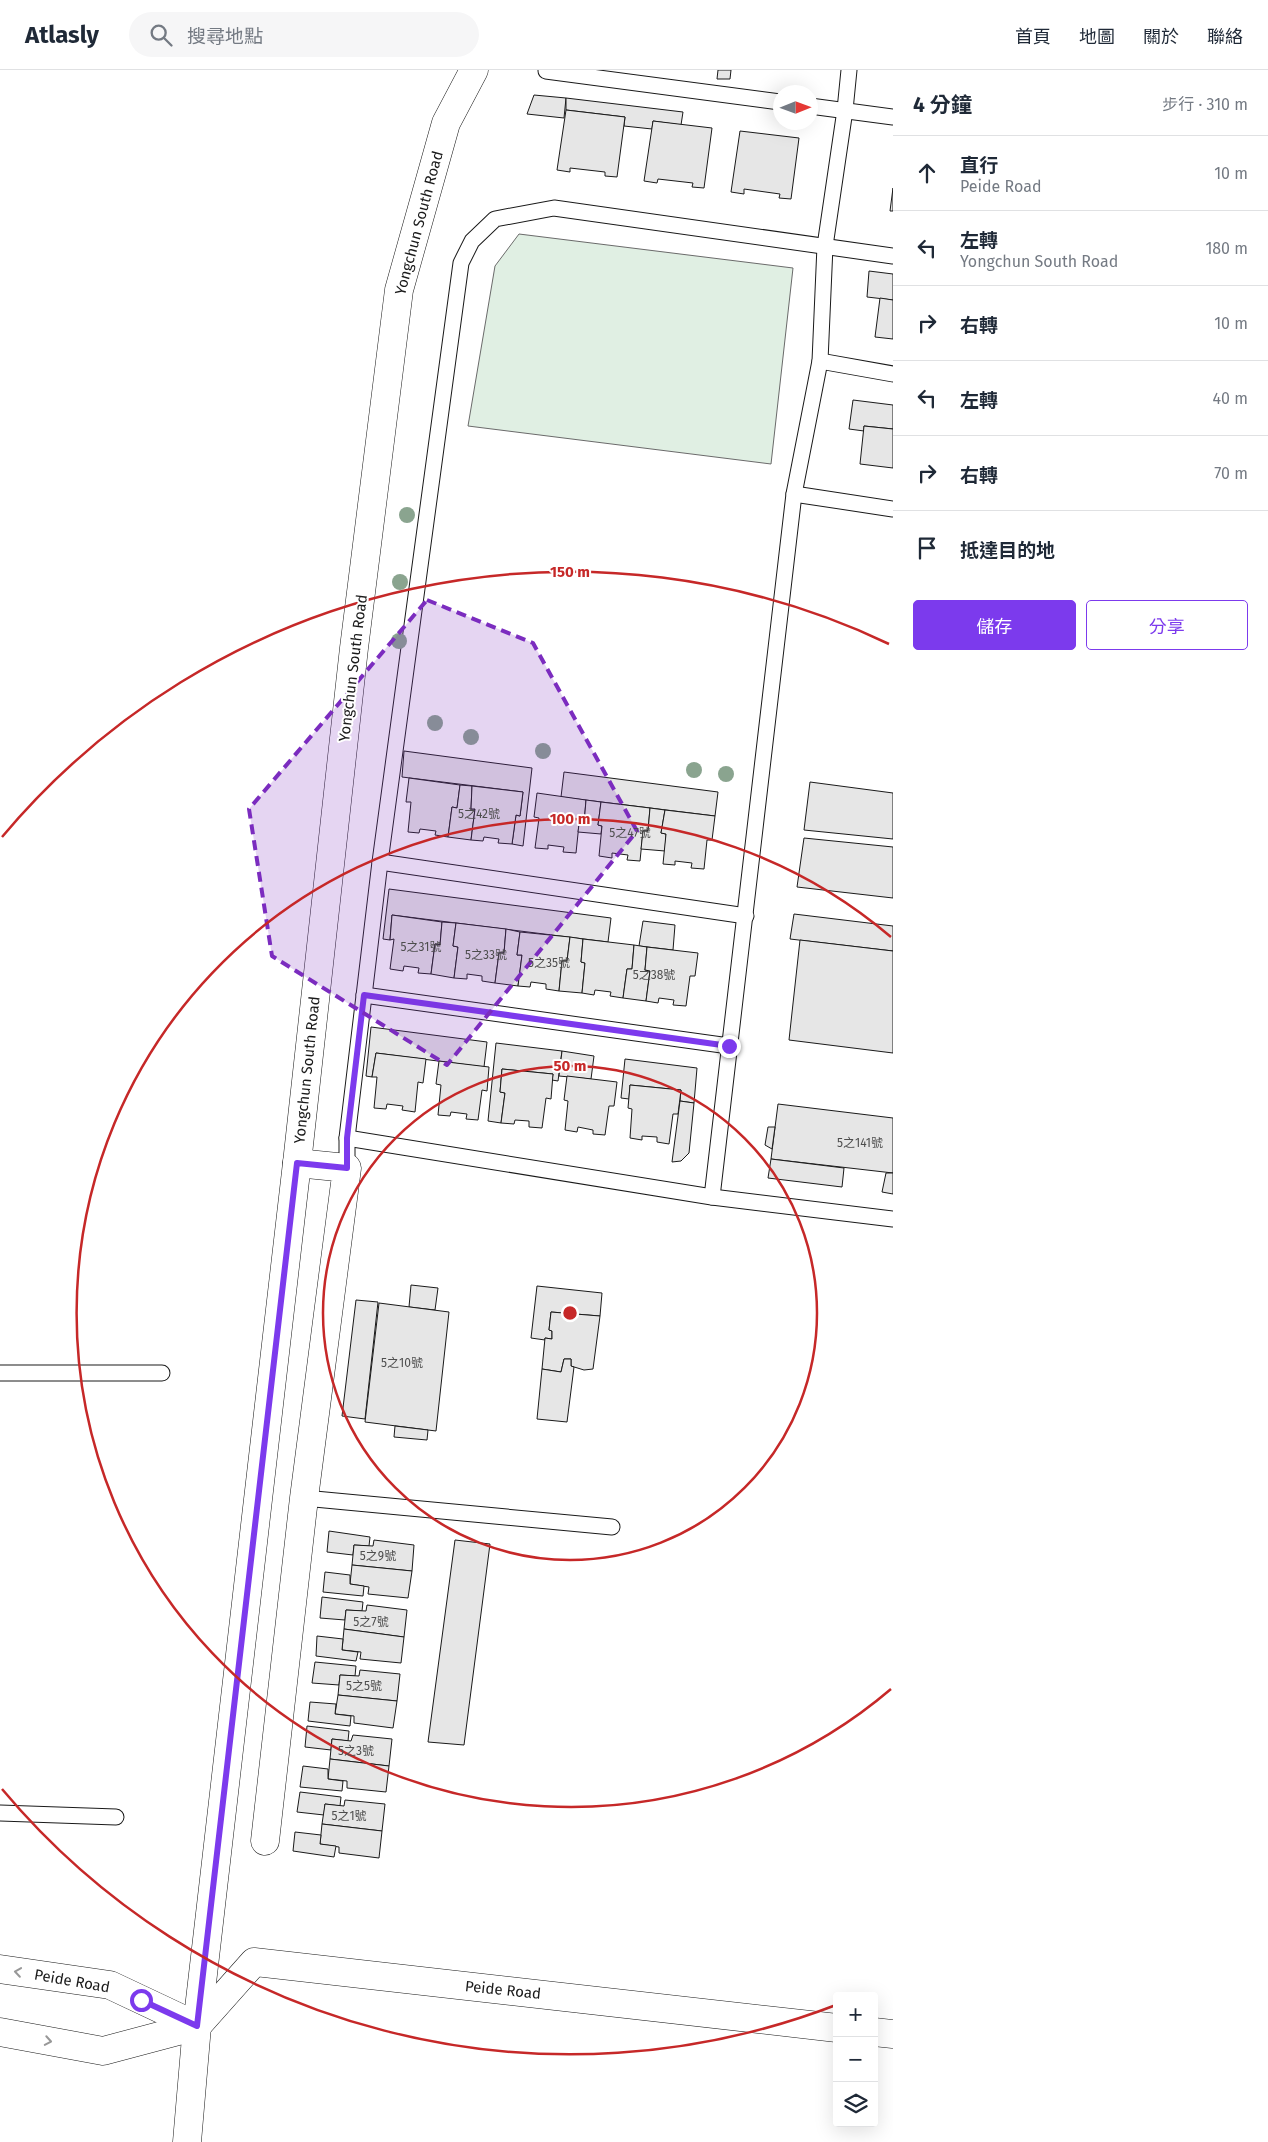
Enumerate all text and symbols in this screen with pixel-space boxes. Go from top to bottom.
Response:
search box [129,12,479,57]
text: Atlasly [25,21,99,49]
icon: search [147,21,175,49]
text: 搜尋地點 [187,25,263,48]
text: 首頁 [1015,26,1051,48]
text: 地圖 [1079,26,1115,48]
text: 關於 [1143,26,1179,48]
text: 聯絡 [1207,26,1243,48]
north arrow [773,85,818,130]
text: 4 分鐘 [913,92,972,118]
text: 步行 · 310 m [1162,95,1248,114]
street label: Yongchun South Road [391,149,447,297]
text: 直行 [960,154,998,177]
icon: ahead [913,159,941,187]
text: 10 m [1214,164,1248,183]
text: Peide Road [960,177,1041,196]
text: 左轉 [960,229,998,252]
icon: left [913,234,941,262]
text: 180 m [1205,239,1248,258]
text: Yongchun South Road [960,252,1118,271]
icon: right [913,309,941,337]
text: 右轉 [960,314,998,337]
text: 10 m [1214,314,1248,333]
icon: left [913,384,941,412]
text: 左轉 [960,389,998,412]
text: 40 m [1213,389,1248,408]
icon: right [913,459,941,487]
text: 右轉 [960,464,998,487]
text: 70 m [1214,464,1248,483]
icon: arrive [913,534,941,562]
text: 抵達目的地 [960,539,1055,562]
text: 150 m [550,563,590,581]
street label: Yongchun South Road [335,593,371,743]
button: 儲存 [913,600,1076,650]
button: 分享 [1086,600,1248,650]
house number: 5之42號 [458,807,500,821]
text: 100 m [550,810,590,828]
house number: 5之47號 [609,826,651,840]
house number: 5之31號 [401,940,441,954]
house number: 5之33號 [465,948,507,962]
house number: 5之35號 [528,956,570,970]
house number: 5之38號 [633,968,675,982]
street label: Yongchun South Road [290,995,324,1145]
route end [718,1035,741,1058]
text: 50 m [553,1057,587,1075]
house number: 5之141號 [837,1136,883,1150]
centre of rings [561,1304,579,1322]
house number: 5之10號 [381,1356,423,1370]
house number: 5之9號 [360,1549,396,1563]
house number: 5之7號 [353,1615,389,1629]
house number: 5之5號 [346,1679,382,1693]
house number: 5之3號 [338,1744,374,1758]
house number: 5之1號 [331,1809,367,1823]
street label: Peide Road [33,1966,111,1996]
one-way arrow [14,1967,22,1978]
street label: Peide Road [464,1977,542,2003]
route start [130,1989,153,2012]
map controls [833,1992,878,2127]
button: + [833,1992,878,2037]
one-way arrow [44,2035,52,2046]
button: − [833,2037,878,2082]
button: layers [833,2082,878,2127]

